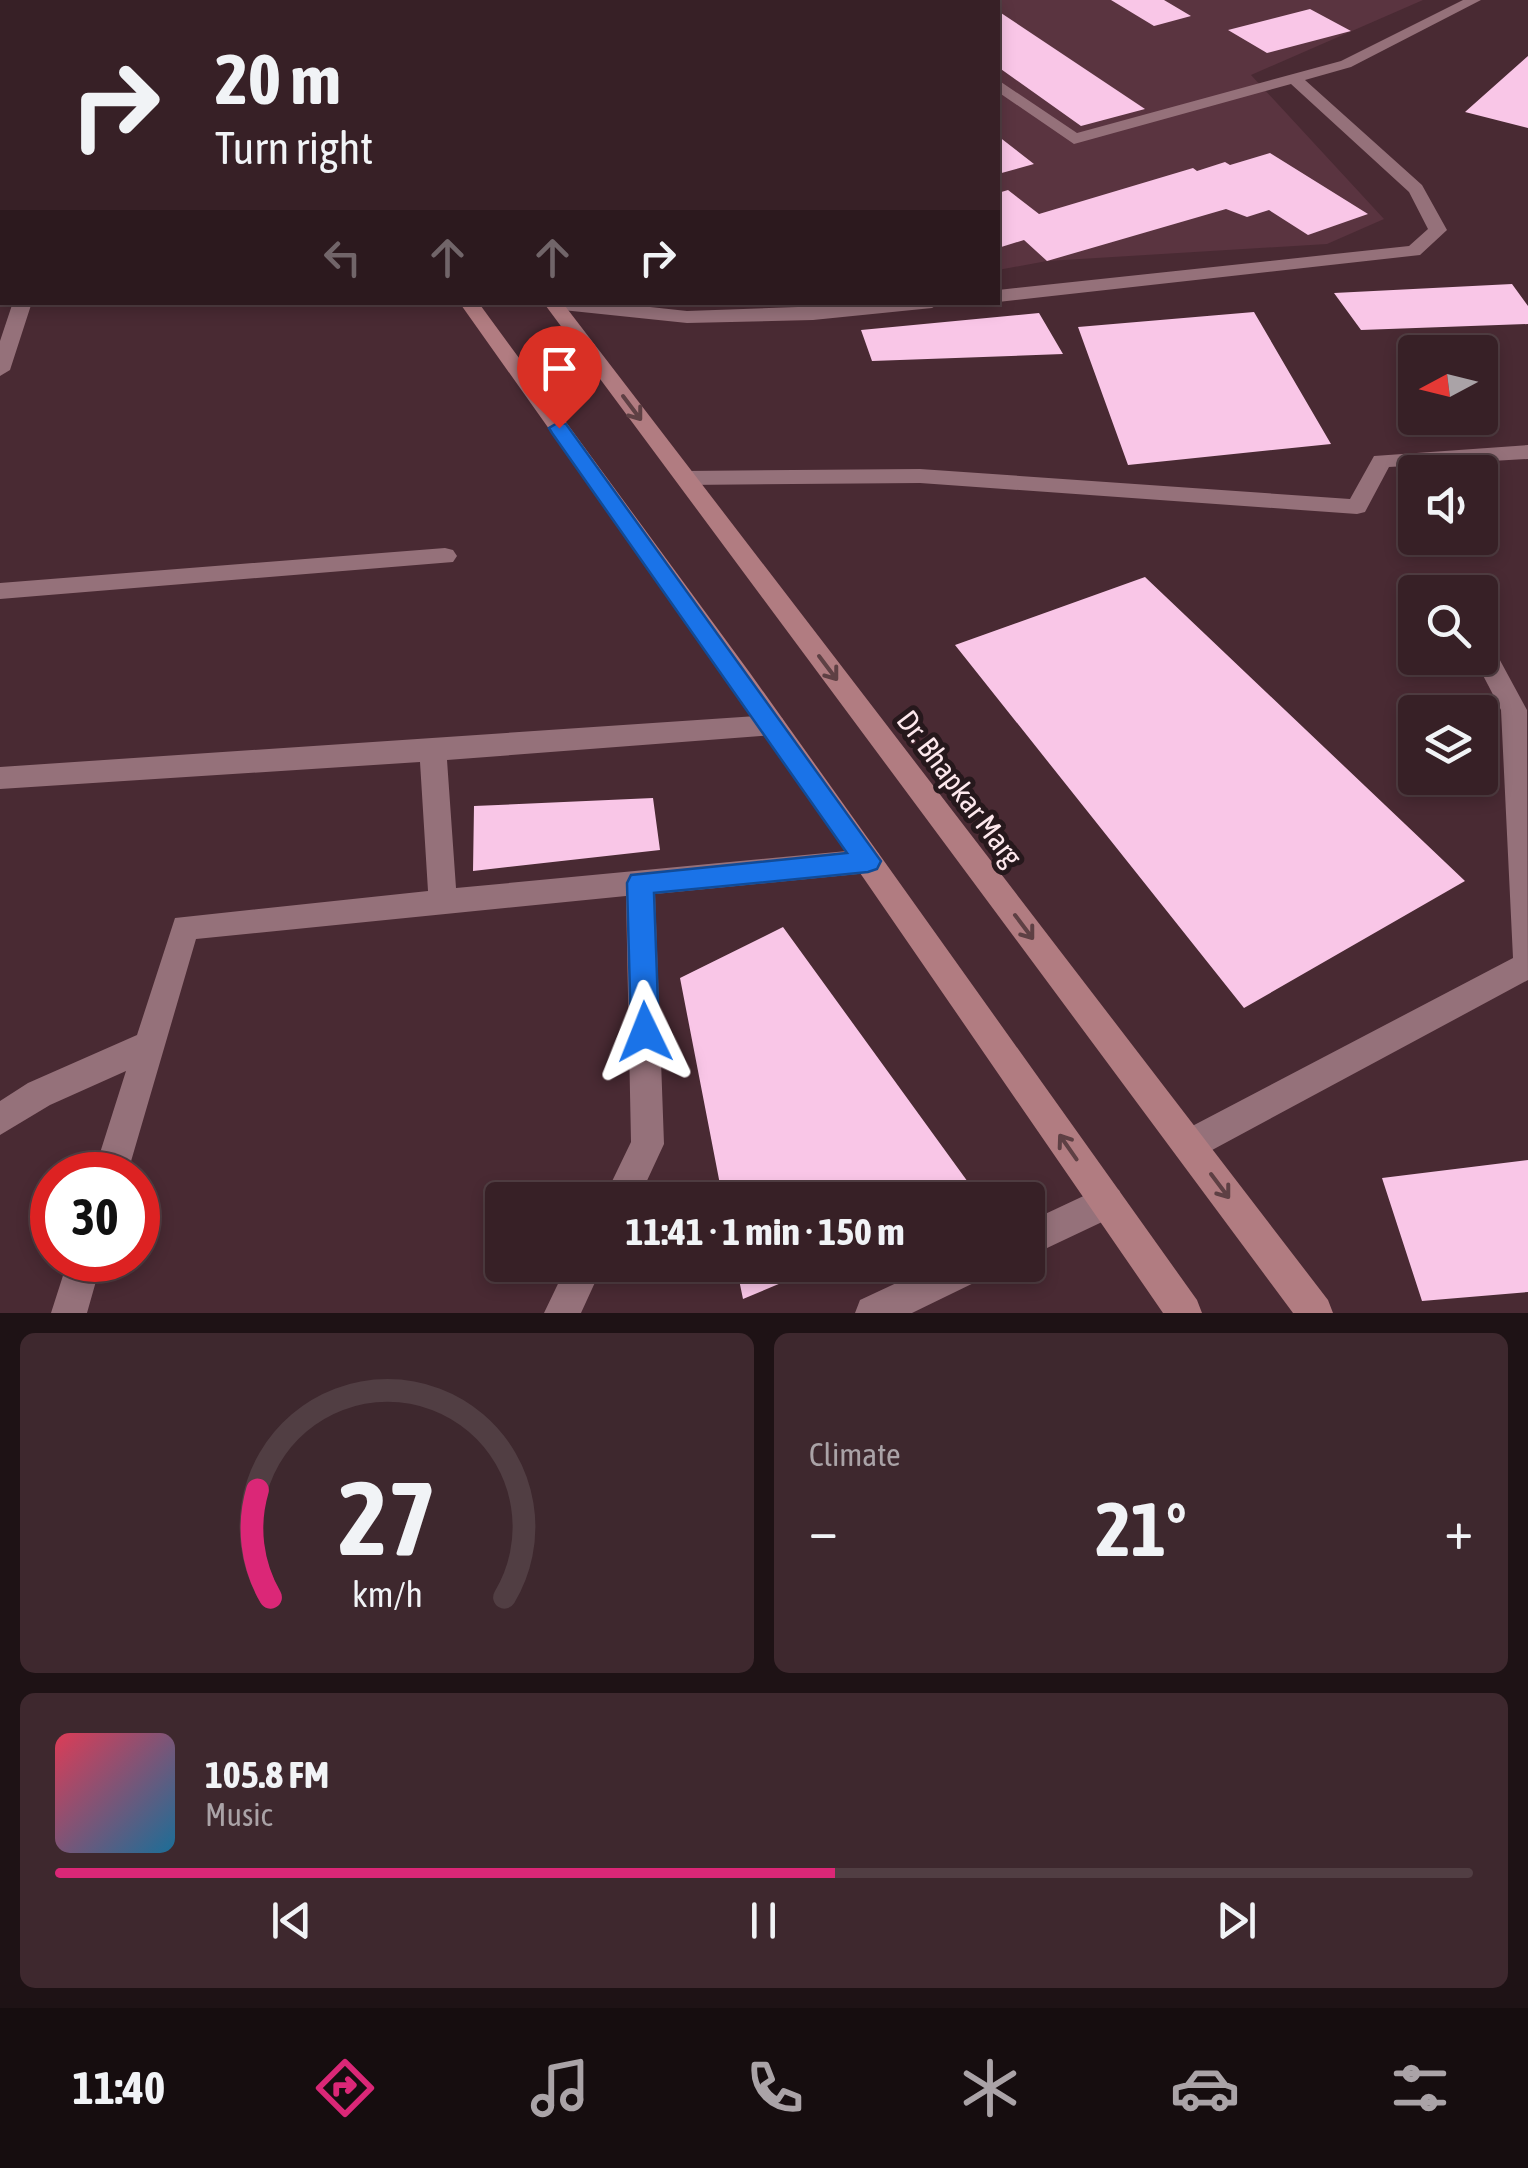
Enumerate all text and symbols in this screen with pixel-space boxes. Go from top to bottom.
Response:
text: 20 m [215,39,341,119]
icon: right [50,40,180,170]
text: Turn right [215,122,373,174]
icon: left [315,230,370,285]
icon: ahead [420,230,475,285]
icon: ahead [525,230,580,285]
icon: right [630,230,685,285]
pin [517,326,602,429]
north arrow [1398,335,1498,435]
map controls [1398,335,1498,795]
icon: arrive [532,341,587,396]
one-way arrow [622,394,643,421]
button: sound [1398,455,1498,555]
button: search [1398,575,1498,675]
one-way arrow [817,654,838,681]
button: layers [1398,695,1498,795]
street label: Dr. Bhapkar Marg [890,704,1030,873]
one-way arrow [1013,913,1034,940]
position arrow [593,980,697,1084]
one-way arrow [1058,1134,1079,1161]
speed limit sign: 30 [30,1152,160,1282]
one-way arrow [1209,1172,1230,1199]
text: 11:41 · 1 min · 150 m [625,1210,905,1253]
text: Climate [809,1436,901,1473]
text: 27 [338,1458,436,1577]
text: 21° [1095,1486,1187,1572]
text: − [809,1498,838,1561]
text: + [1444,1498,1473,1561]
text: km/h [352,1574,422,1615]
text: 105.8 FM [205,1753,329,1796]
text: Music [205,1796,272,1833]
icon: previous [264,1893,319,1948]
icon: pause [736,1893,791,1948]
icon: next [1209,1893,1264,1948]
icon: directions [310,2053,380,2123]
icon: music [525,2053,595,2123]
icon: phone [740,2053,810,2123]
icon: climate [955,2053,1025,2123]
icon: car [1170,2053,1240,2123]
icon: filters [1385,2053,1455,2123]
text: 11:40 [73,2062,165,2114]

